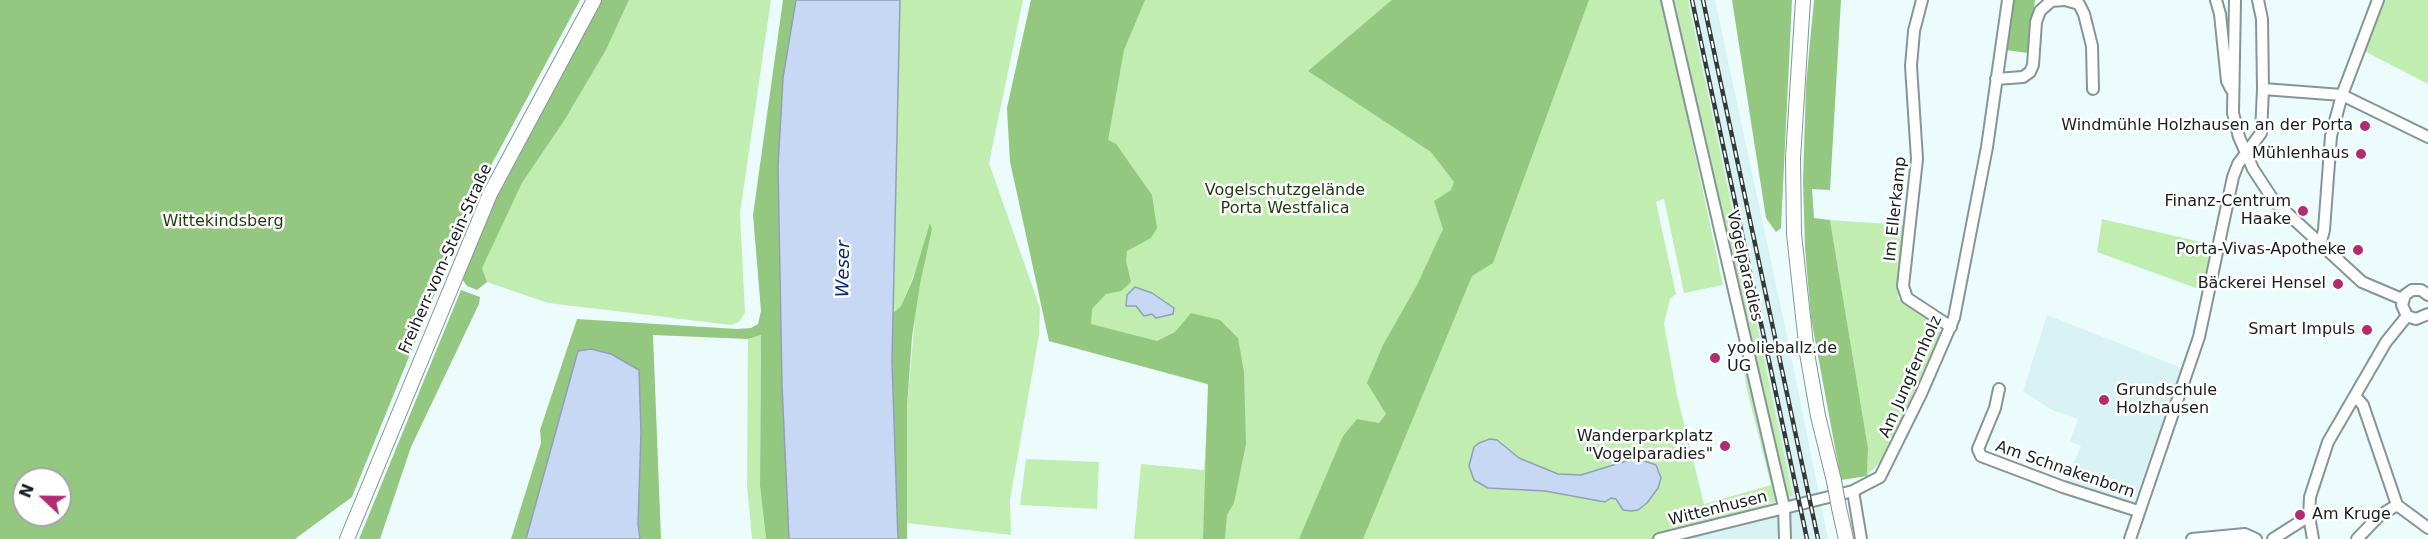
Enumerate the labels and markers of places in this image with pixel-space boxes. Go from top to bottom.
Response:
place label: Windmühle Holzhausen an der Porta [2061,116,2353,136]
marker: Windmühle Holzhausen an der Porta [2358,119,2372,133]
place label: Mühlenhaus [2252,144,2349,164]
marker: Mühlenhaus [2354,147,2368,161]
place label: Finanz-Centrum Haake [2165,192,2291,230]
marker: Finanz-Centrum Haake [2296,204,2310,218]
place label: Porta-Vivas-Apotheke [2176,240,2346,260]
marker: Porta-Vivas-Apotheke [2351,243,2365,257]
place label: Bäckerei Hensel [2198,274,2326,294]
marker: Bäckerei Hensel [2331,277,2345,291]
place label: Smart Impuls [2248,320,2355,340]
marker: Smart Impuls [2360,323,2374,337]
place label: yoolieballz.de UG [1727,339,1837,377]
marker: yoolieballz.de UG [1708,351,1722,365]
place label: Grundschule Holzhausen [2116,381,2217,419]
marker: Grundschule Holzhausen [2097,393,2111,407]
place label: Wanderparkplatz "Vogelparadies" [1577,427,1713,465]
marker: Wanderparkplatz "Vogelparadies" [1718,439,1732,453]
place label: Am Kruge [2312,505,2391,525]
marker: Am Kruge [2293,508,2307,522]

